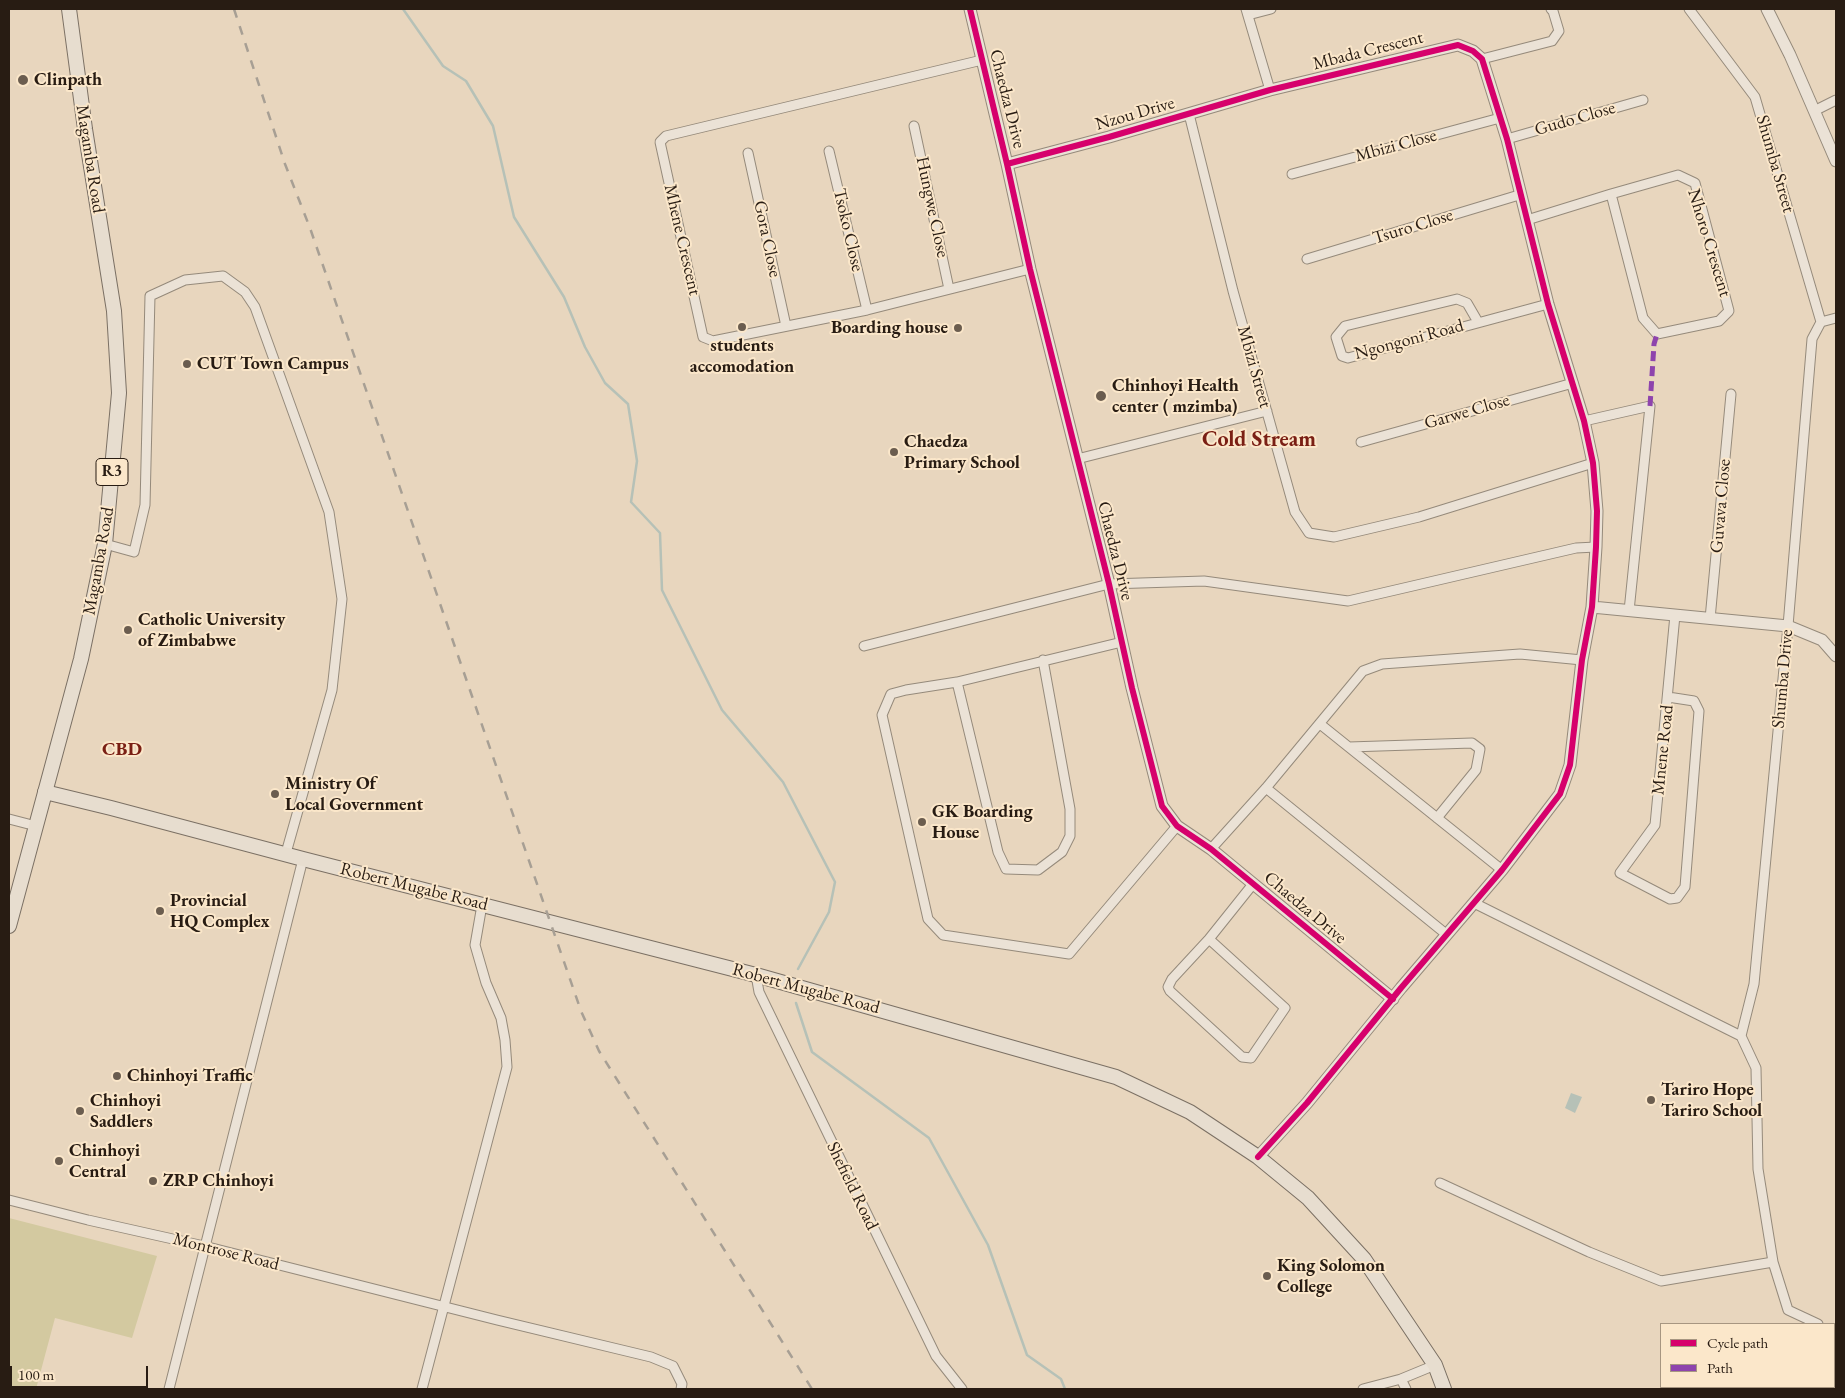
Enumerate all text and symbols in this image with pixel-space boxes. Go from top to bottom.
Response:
street label: Mbada Crescent [1311,27,1425,75]
street label: Chaedza Drive [984,47,1030,151]
place label: Clinpath [34,69,102,91]
marker: Clinpath [16,73,30,87]
street label: Nzou Drive [1093,92,1177,136]
street label: Gudo Close [1532,97,1618,141]
street label: Magamba Road [71,103,109,215]
street label: Shumba Street [1751,113,1799,215]
street label: Mbizi Close [1353,125,1439,167]
street label: Hungwe Close [911,155,953,259]
street label: Mhene Crescent [659,182,705,298]
street label: Tsoko Close [828,186,868,274]
street label: Nhoro Crescent [1682,186,1736,300]
street label: Gora Close [748,199,786,279]
street label: Tsuro Close [1370,205,1456,249]
street label: Ngongoni Road [1352,315,1466,365]
place label: Boarding house [831,317,948,339]
marker: students accomodation [736,321,748,333]
marker: Boarding house [952,322,964,334]
street label: Mbizi Street [1232,324,1276,410]
place label: students accomodation [690,335,794,378]
place label: CUT Town Campus [197,353,349,375]
marker: CUT Town Campus [181,358,193,370]
place label: Chinhoyi Health center ( mzimba) [1112,375,1239,418]
marker: Chinhoyi Health center ( mzimba) [1094,389,1108,403]
street label: Garwe Close [1422,390,1512,434]
district label: Cold Stream [1202,427,1316,453]
place label: Chaedza Primary School [904,431,1020,474]
marker: Chaedza Primary School [888,446,900,458]
road number: R3 [96,458,128,486]
street label: Guvava Close [1706,458,1736,554]
street label: Chaedza Drive [1092,499,1138,603]
street label: Magamba Road [79,505,119,617]
place label: Catholic University of Zimbabwe [138,609,285,652]
marker: Catholic University of Zimbabwe [122,624,134,636]
street label: Shumba Drive [1768,629,1798,729]
street label: Mnene Road [1648,704,1678,796]
district label: CBD [102,739,142,761]
place label: Ministry Of Local Government [285,773,423,816]
marker: Ministry Of Local Government [269,788,281,800]
place label: GK Boarding House [932,801,1033,844]
marker: GK Boarding House [916,816,928,828]
street label: Robert Mugabe Road [338,858,490,916]
street label: Chaedza Drive [1259,867,1351,949]
place label: Provincial HQ Complex [170,890,270,932]
marker: Provincial HQ Complex [154,905,166,917]
street label: Robert Mugabe Road [730,959,882,1019]
place label: Chinhoyi Traffic [127,1065,253,1087]
marker: Chinhoyi Traffic [111,1070,123,1082]
place label: Tariro Hope Tariro School [1661,1079,1762,1122]
place label: Chinhoyi Saddlers [90,1090,161,1132]
marker: Tariro Hope Tariro School [1645,1094,1657,1106]
marker: Chinhoyi Saddlers [74,1105,86,1117]
street label: Shefield Road [821,1138,883,1234]
place label: Chinhoyi Central [69,1140,140,1182]
marker: Chinhoyi Central [53,1155,65,1167]
place label: ZRP Chinhoyi [163,1170,274,1192]
marker: ZRP Chinhoyi [147,1175,159,1187]
street label: Montrose Road [171,1228,281,1276]
place label: King Solomon College [1277,1255,1385,1298]
marker: King Solomon College [1261,1270,1273,1282]
legend [1660,1323,1835,1388]
text: Cycle path [1707,1333,1768,1352]
scale bar [12,1356,150,1388]
text: Path [1707,1358,1733,1377]
text: 100 m [18,1365,54,1384]

